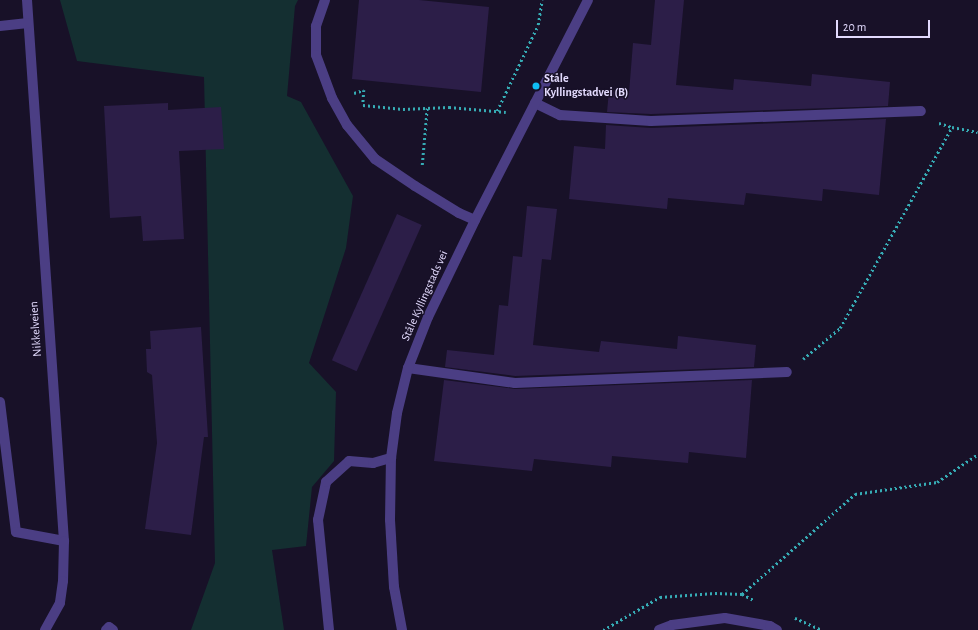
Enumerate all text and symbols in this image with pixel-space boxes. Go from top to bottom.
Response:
scale bar [838,12,932,38]
text: 20 m [843,21,866,33]
place label: Ståle Kyllingstadvei (B) [544,72,628,100]
marker: Ståle Kyllingstadvei (B) [531,81,541,91]
street label: Ståle Kyllingstads vei [399,249,451,343]
street label: Nikkelveien [27,301,45,357]

